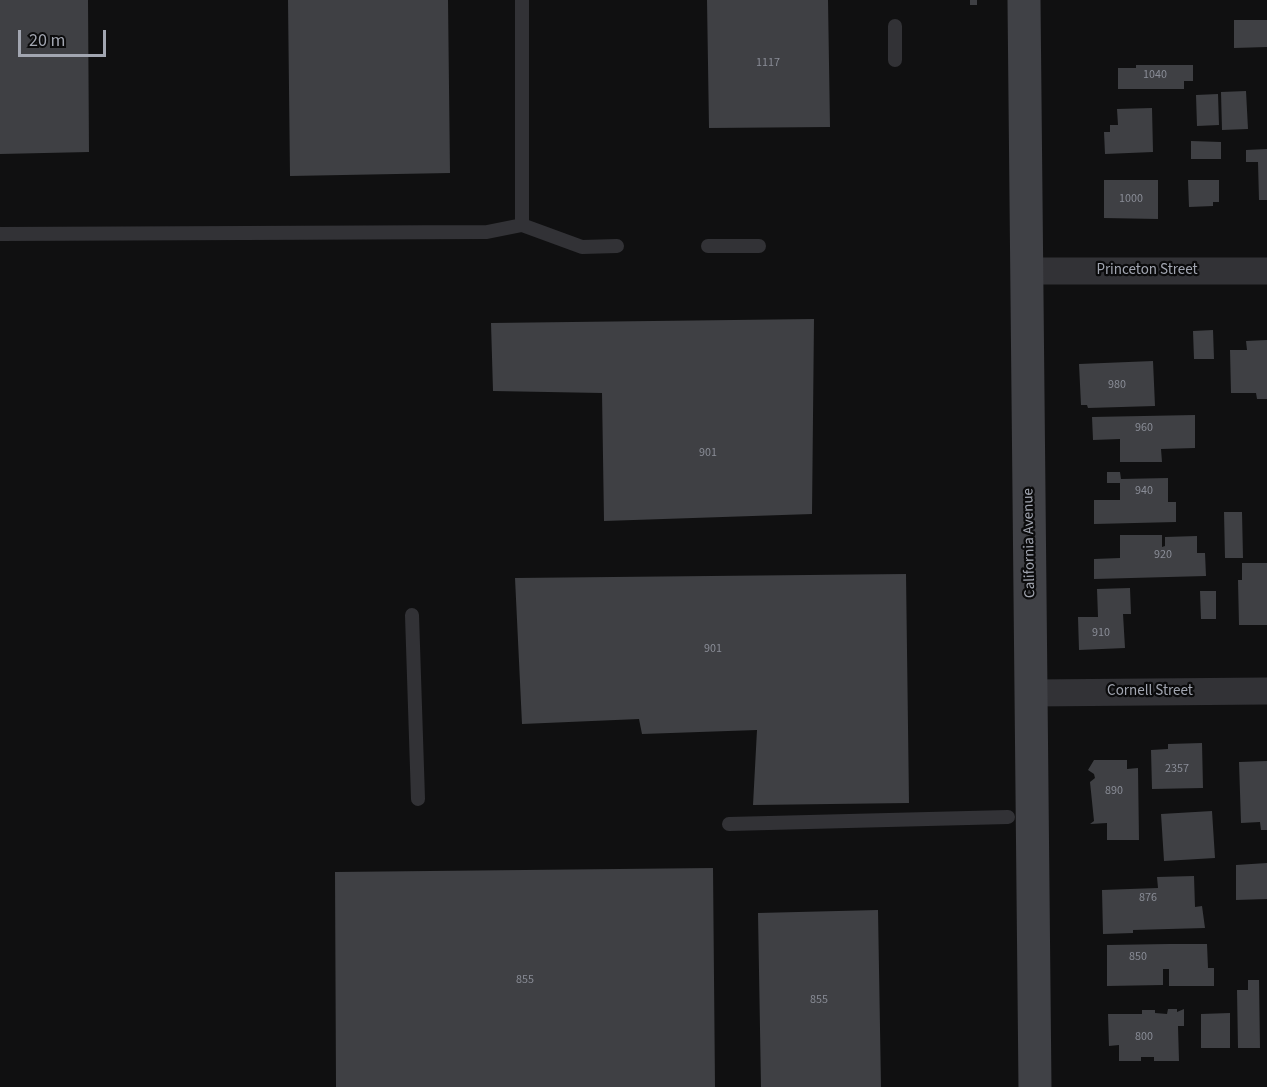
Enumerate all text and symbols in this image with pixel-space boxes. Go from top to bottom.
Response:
scale bar [21,18,110,56]
text: 20 m [29,28,65,53]
house number: 1117 [756,56,780,70]
house number: 1040 [1143,68,1167,82]
house number: 1000 [1119,192,1143,206]
street label: Princeton Street [1096,262,1198,280]
house number: 980 [1108,378,1126,392]
house number: 960 [1135,421,1153,435]
house number: 901 [699,446,717,460]
house number: 940 [1135,484,1153,498]
street label: California Avenue [1020,488,1040,598]
house number: 920 [1154,548,1172,562]
house number: 910 [1092,626,1110,640]
house number: 901 [704,642,722,656]
street label: Cornell Street [1107,683,1193,701]
house number: 2357 [1165,762,1189,776]
house number: 890 [1105,784,1123,798]
house number: 876 [1139,891,1157,905]
house number: 850 [1129,950,1147,964]
house number: 855 [516,973,534,987]
house number: 855 [810,993,828,1007]
house number: 800 [1135,1030,1153,1044]

